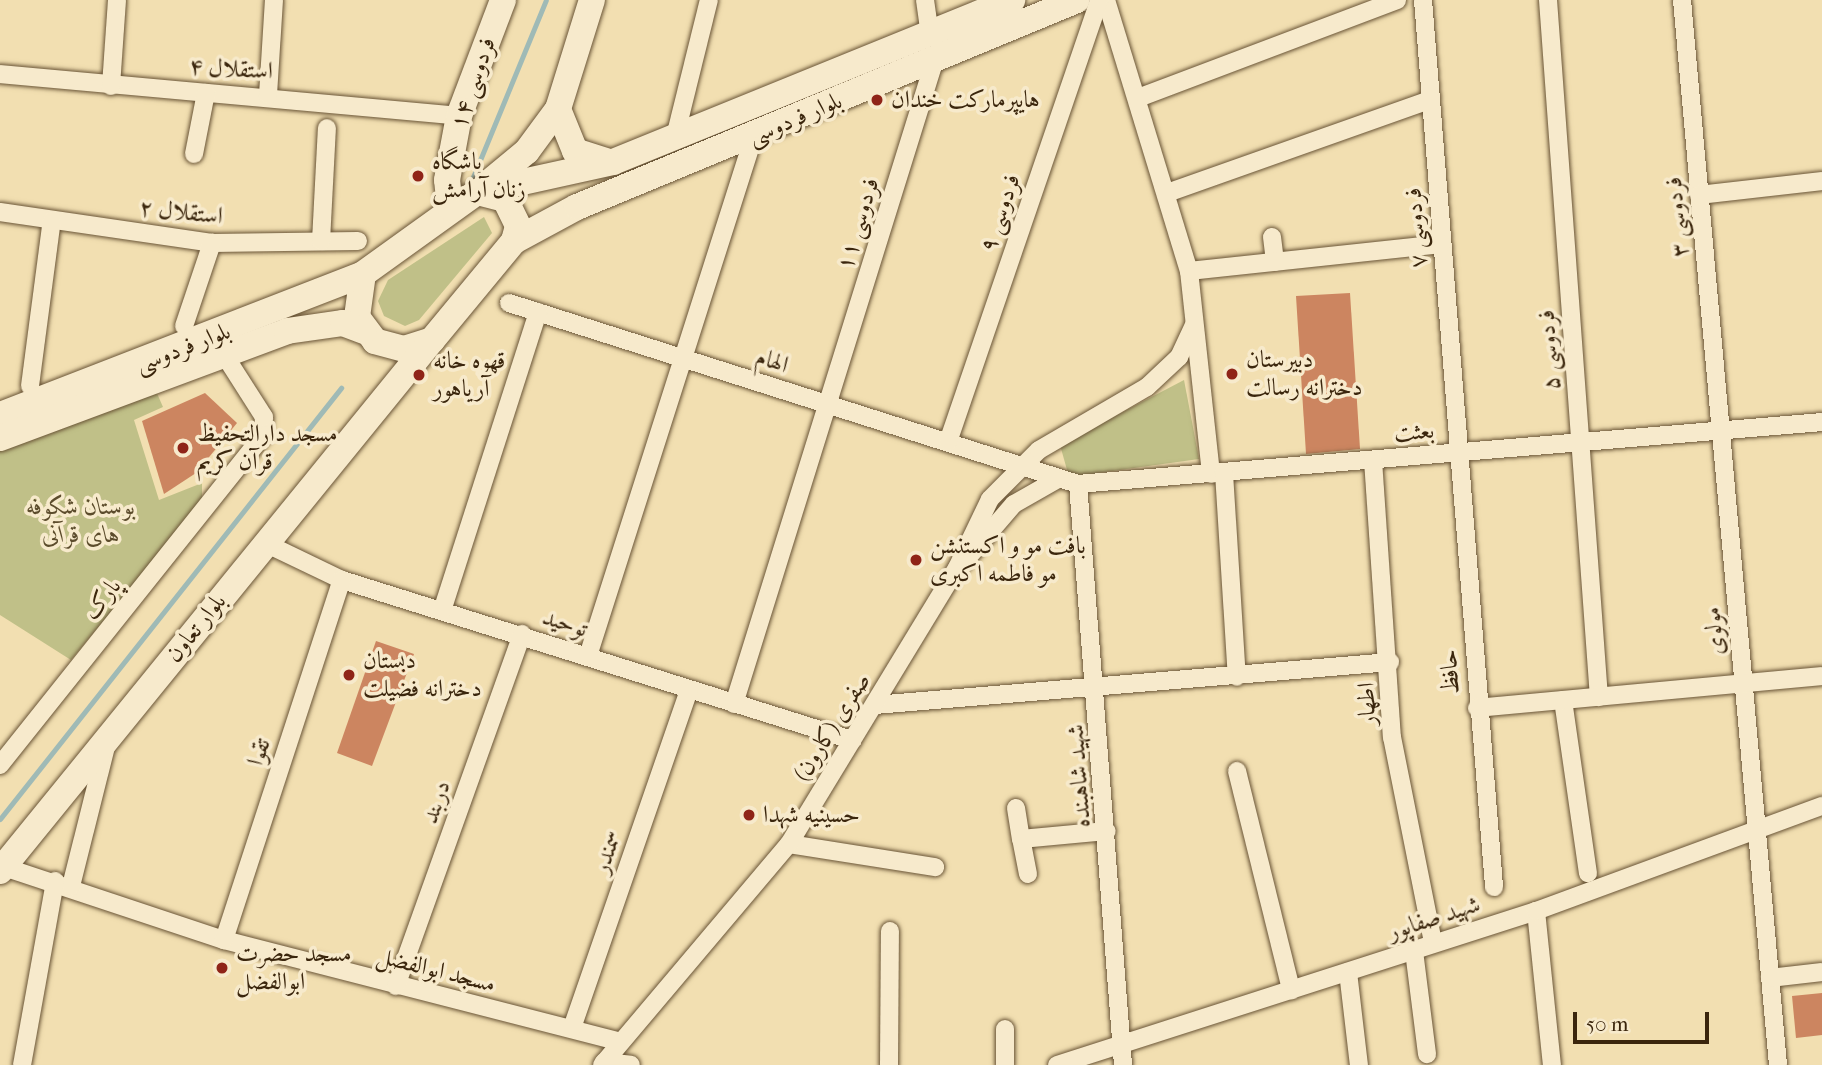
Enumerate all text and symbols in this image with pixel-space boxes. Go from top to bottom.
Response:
street label: فردوسی ۱۴ [444,34,502,132]
street label: استقلال ۴ [188,52,274,86]
street label: بلوار فردوسی [743,86,847,152]
place label: هایپرمارکت خندان [891,86,1040,114]
marker: هایپرمارکت خندان [869,92,885,108]
place label: باشگاه زنان آرامش [432,148,526,204]
marker: باشگاه زنان آرامش [410,168,426,184]
street label: فردوسی ۹ [973,170,1027,256]
street label: فردوسی ۱۱ [830,175,886,273]
street label: فردوسی ۳ [1659,176,1695,258]
street label: فردوسی ۷ [1399,187,1433,269]
street label: استقلال ۲ [138,193,224,231]
street label: فردوسی ۵ [1532,309,1566,391]
street label: بلوار فردوسی [131,317,235,379]
street label: الهام [752,342,792,380]
place label: دبیرستان دخترانه رسالت [1246,346,1363,402]
place label: قهوه خانه آریاهور [433,347,505,403]
marker: دبیرستان دخترانه رسالت [1224,366,1240,382]
marker: قهوه خانه آریاهور [411,367,427,383]
street label: بعثت [1393,416,1435,448]
place label: مسجد دارالتحفیظ قرآن کریم [197,420,338,476]
marker: مسجد دارالتحفیظ قرآن کریم [175,440,191,456]
park label: بوستان شکوفه های قرآنی [27,493,135,549]
place label: بافت مو و اکستنشن مو فاطمه اکبری [930,532,1086,588]
marker: بافت مو و اکستنشن مو فاطمه اکبری [908,552,924,568]
street label: پارک [77,572,127,626]
street label: بلوار تعاون [160,588,232,668]
street label: توحید [539,602,591,644]
street label: مولوی [1698,606,1730,656]
place label: دبستان دخترانه فضیلت [363,647,482,703]
street label: حافظ [1434,648,1466,696]
marker: دبستان دخترانه فضیلت [341,667,357,683]
street label: صفری (کارون) [787,667,877,787]
street label: اطهار [1352,682,1382,726]
street label: شهید شاهبنده [1061,723,1097,829]
street label: تقوا [241,735,277,769]
street label: دربند [415,777,457,827]
place label: حسینیه شهدا [763,801,860,829]
marker: حسینیه شهدا [741,807,757,823]
street label: سمندر [586,827,628,877]
street label: شهید صفاپور [1384,890,1484,946]
place label: مسجد حضرت ابوالفضل [236,940,352,996]
street label: مسجد ابوالفضل [374,941,498,999]
marker: مسجد حضرت ابوالفضل [214,960,230,976]
scale bar [1577,998,1714,1042]
text: 50 m [1586,1012,1629,1036]

